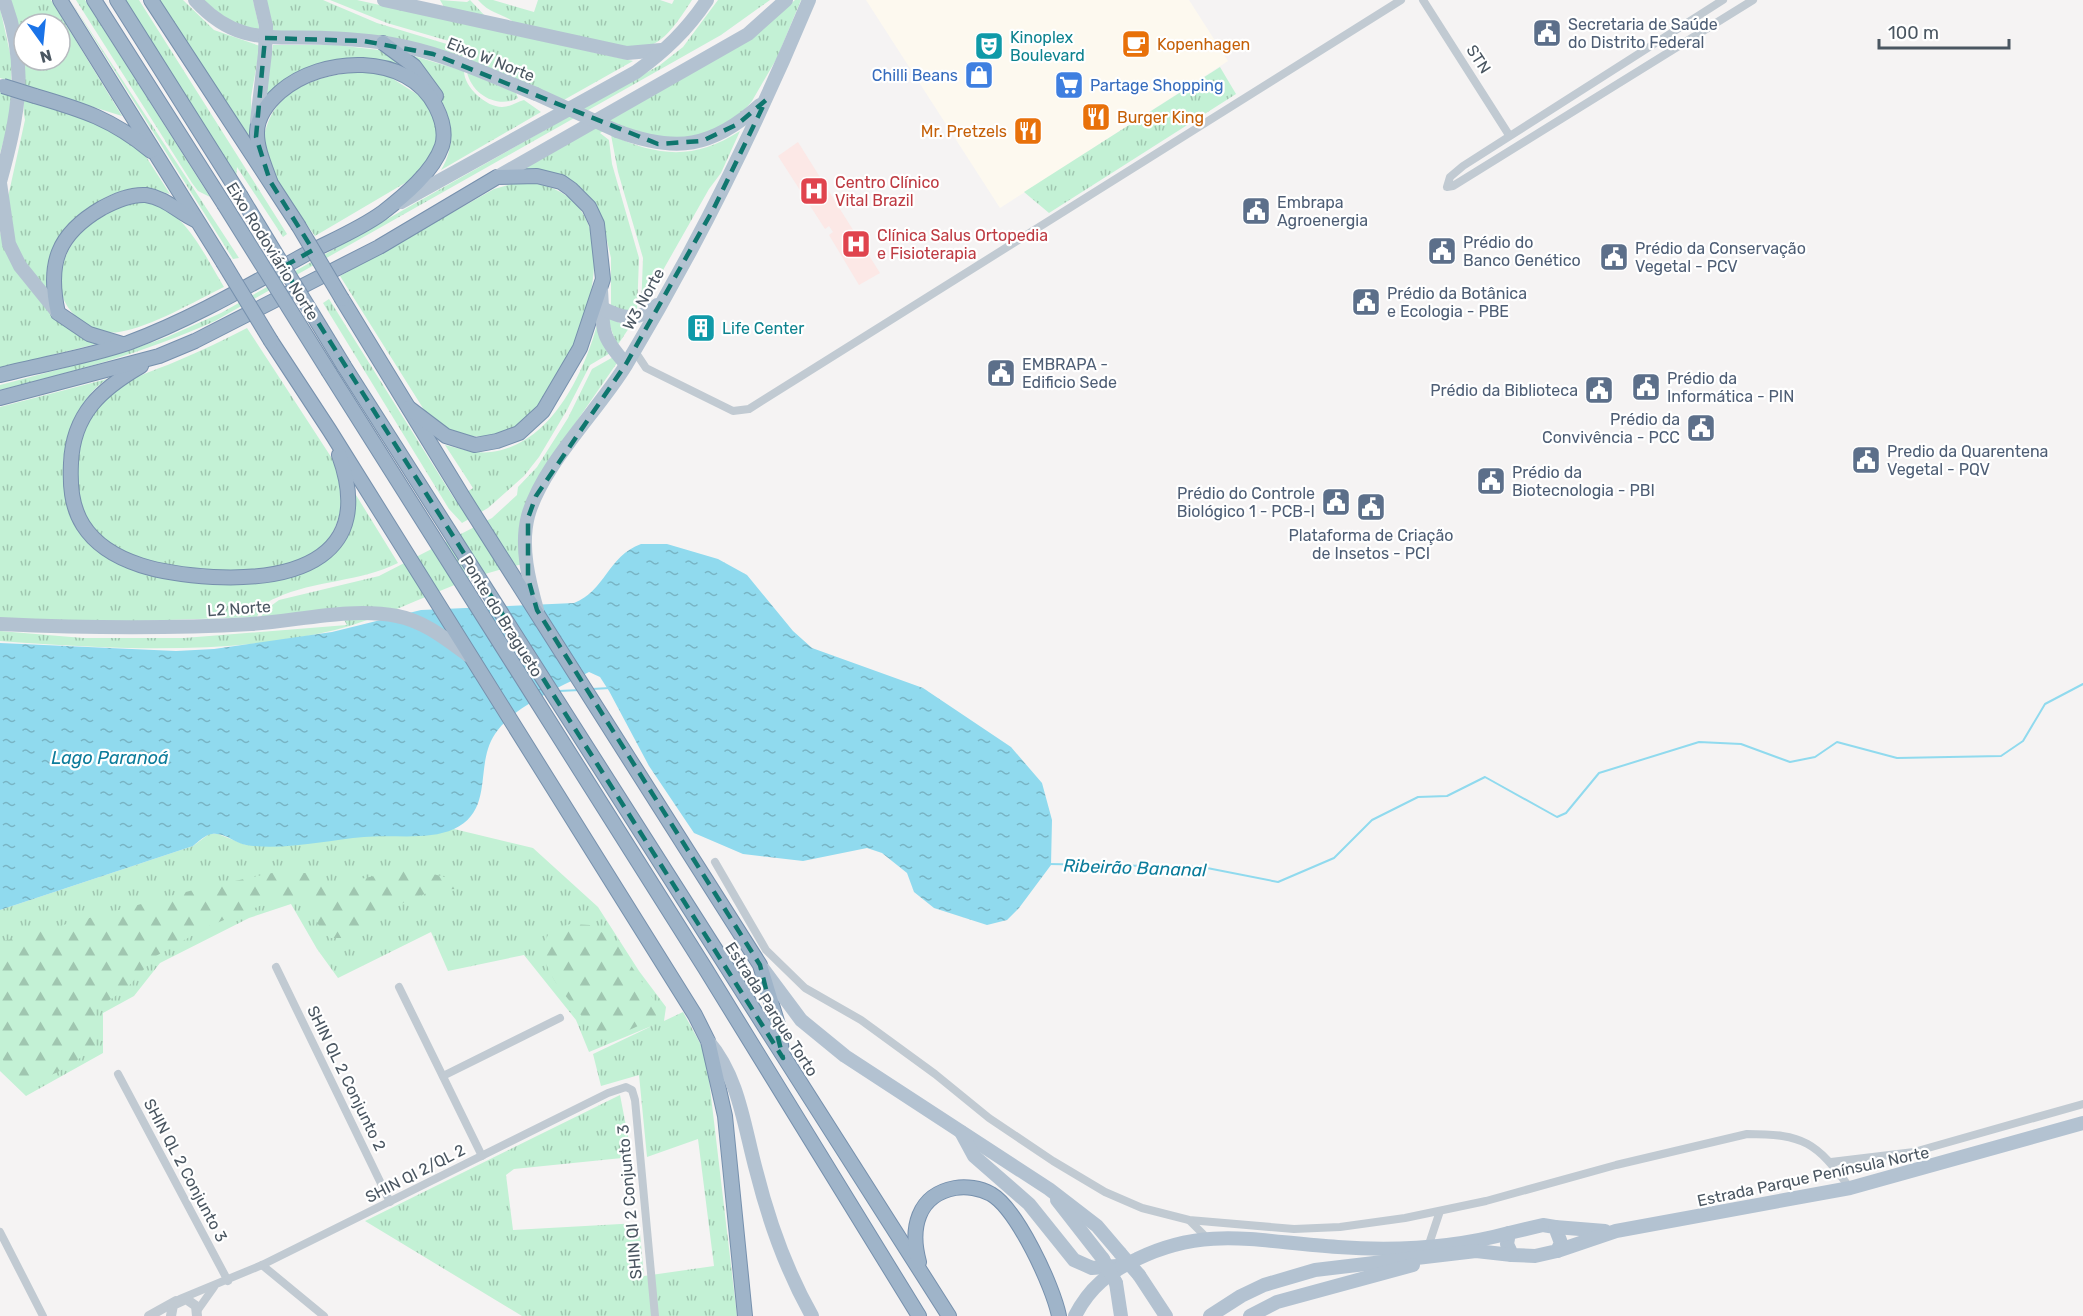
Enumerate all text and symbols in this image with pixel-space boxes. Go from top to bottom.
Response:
north arrow [12,12,72,72]
scale bar [1879,12,2010,50]
place label: Secretaria de Saúde do Distrito Federal [1568,15,1718,52]
public building icon: Secretaria de Saúde do Distrito Federal [1531,17,1563,49]
text: 100 m [1888,22,1939,44]
place label: Kinoplex Boulevard [1010,28,1085,65]
cafe icon: Kopenhagen [1120,28,1152,60]
theatre icon: Kinoplex Boulevard [973,30,1005,62]
street label: Eixo W Norte [444,33,537,86]
place label: Kopenhagen [1157,35,1250,54]
street label: STN [1462,41,1495,77]
text: N [38,45,54,67]
shop icon: Chilli Beans [963,59,995,91]
place label: Chilli Beans [872,66,958,85]
supermarket icon: Partage Shopping [1053,69,1085,101]
place label: Partage Shopping [1090,76,1224,95]
restaurant icon: Burger King [1080,101,1112,133]
place label: Burger King [1117,108,1204,127]
restaurant icon: Mr. Pretzels [1012,115,1044,147]
place label: Mr. Pretzels [921,122,1007,141]
place label: Centro Clínico Vital Brazil [835,173,939,210]
hospital icon: Centro Clínico Vital Brazil [798,175,830,207]
street label: Eixo Rodoviário Norte [222,179,323,324]
place label: Embrapa Agroenergia [1277,193,1368,230]
public building icon: Embrapa Agroenergia [1240,195,1272,227]
place label: Clínica Salus Ortopedia e Fisioterapia [877,226,1048,263]
hospital icon: Clínica Salus Ortopedia e Fisioterapia [840,228,872,260]
place label: Prédio do Banco Genético [1463,233,1581,270]
public building icon: Prédio do Banco Genético [1426,235,1458,267]
place label: Prédio da Conservação Vegetal - PCV [1635,239,1806,276]
public building icon: Prédio da Conservação Vegetal - PCV [1598,241,1630,273]
street label: W3 Norte [619,265,668,334]
place label: Prédio da Botânica e Ecologia - PBE [1387,284,1527,321]
public building icon: Prédio da Botânica e Ecologia - PBE [1350,286,1382,318]
building icon: Life Center [685,312,717,344]
place label: Life Center [722,319,804,338]
place label: EMBRAPA - Edificio Sede [1022,355,1117,392]
public building icon: EMBRAPA - Edificio Sede [985,357,1017,389]
place label: Prédio da Informática - PIN [1667,369,1794,406]
public building icon: Prédio da Informática - PIN [1630,371,1662,403]
public building icon: Prédio da Biblioteca [1583,374,1615,406]
place label: Prédio da Biblioteca [1430,381,1578,400]
place label: Prédio da Convivência - PCC [1542,410,1680,447]
public building icon: Prédio da Convivência - PCC [1685,412,1717,444]
place label: Predio da Quarentena Vegetal - PQV [1887,442,2048,479]
public building icon: Predio da Quarentena Vegetal - PQV [1850,444,1882,476]
place label: Prédio da Biotecnologia - PBI [1512,463,1655,500]
public building icon: Prédio da Biotecnologia - PBI [1475,465,1507,497]
place label: Prédio do Controle Biológico 1 - PCB-I [1177,484,1315,521]
public building icon: Prédio do Controle Biológico 1 - PCB-I [1320,486,1352,518]
public building icon: Plataforma de Criação de Insetos - PCI [1355,491,1387,523]
place label: Plataforma de Criação de Insetos - PCI [1289,526,1453,563]
street label: Ponte do Bragueto [457,552,547,681]
street label: L2 Norte [206,597,272,620]
water label: Lago Paranoá [51,747,169,769]
water label: Ribeirão Bananal [1063,855,1208,882]
street label: Estrada Parque Torto [721,939,822,1080]
street label: SHIN QL 2 Conjunto 2 [303,1003,390,1154]
street label: SHIN QL 2 Conjunto 3 [140,1095,231,1245]
street label: SHIN QI 2 Conjunto 3 [613,1124,646,1280]
street label: SHIN QI 2/QL 2 [362,1140,468,1207]
street label: Estrada Parque Península Norte [1695,1143,1931,1210]

